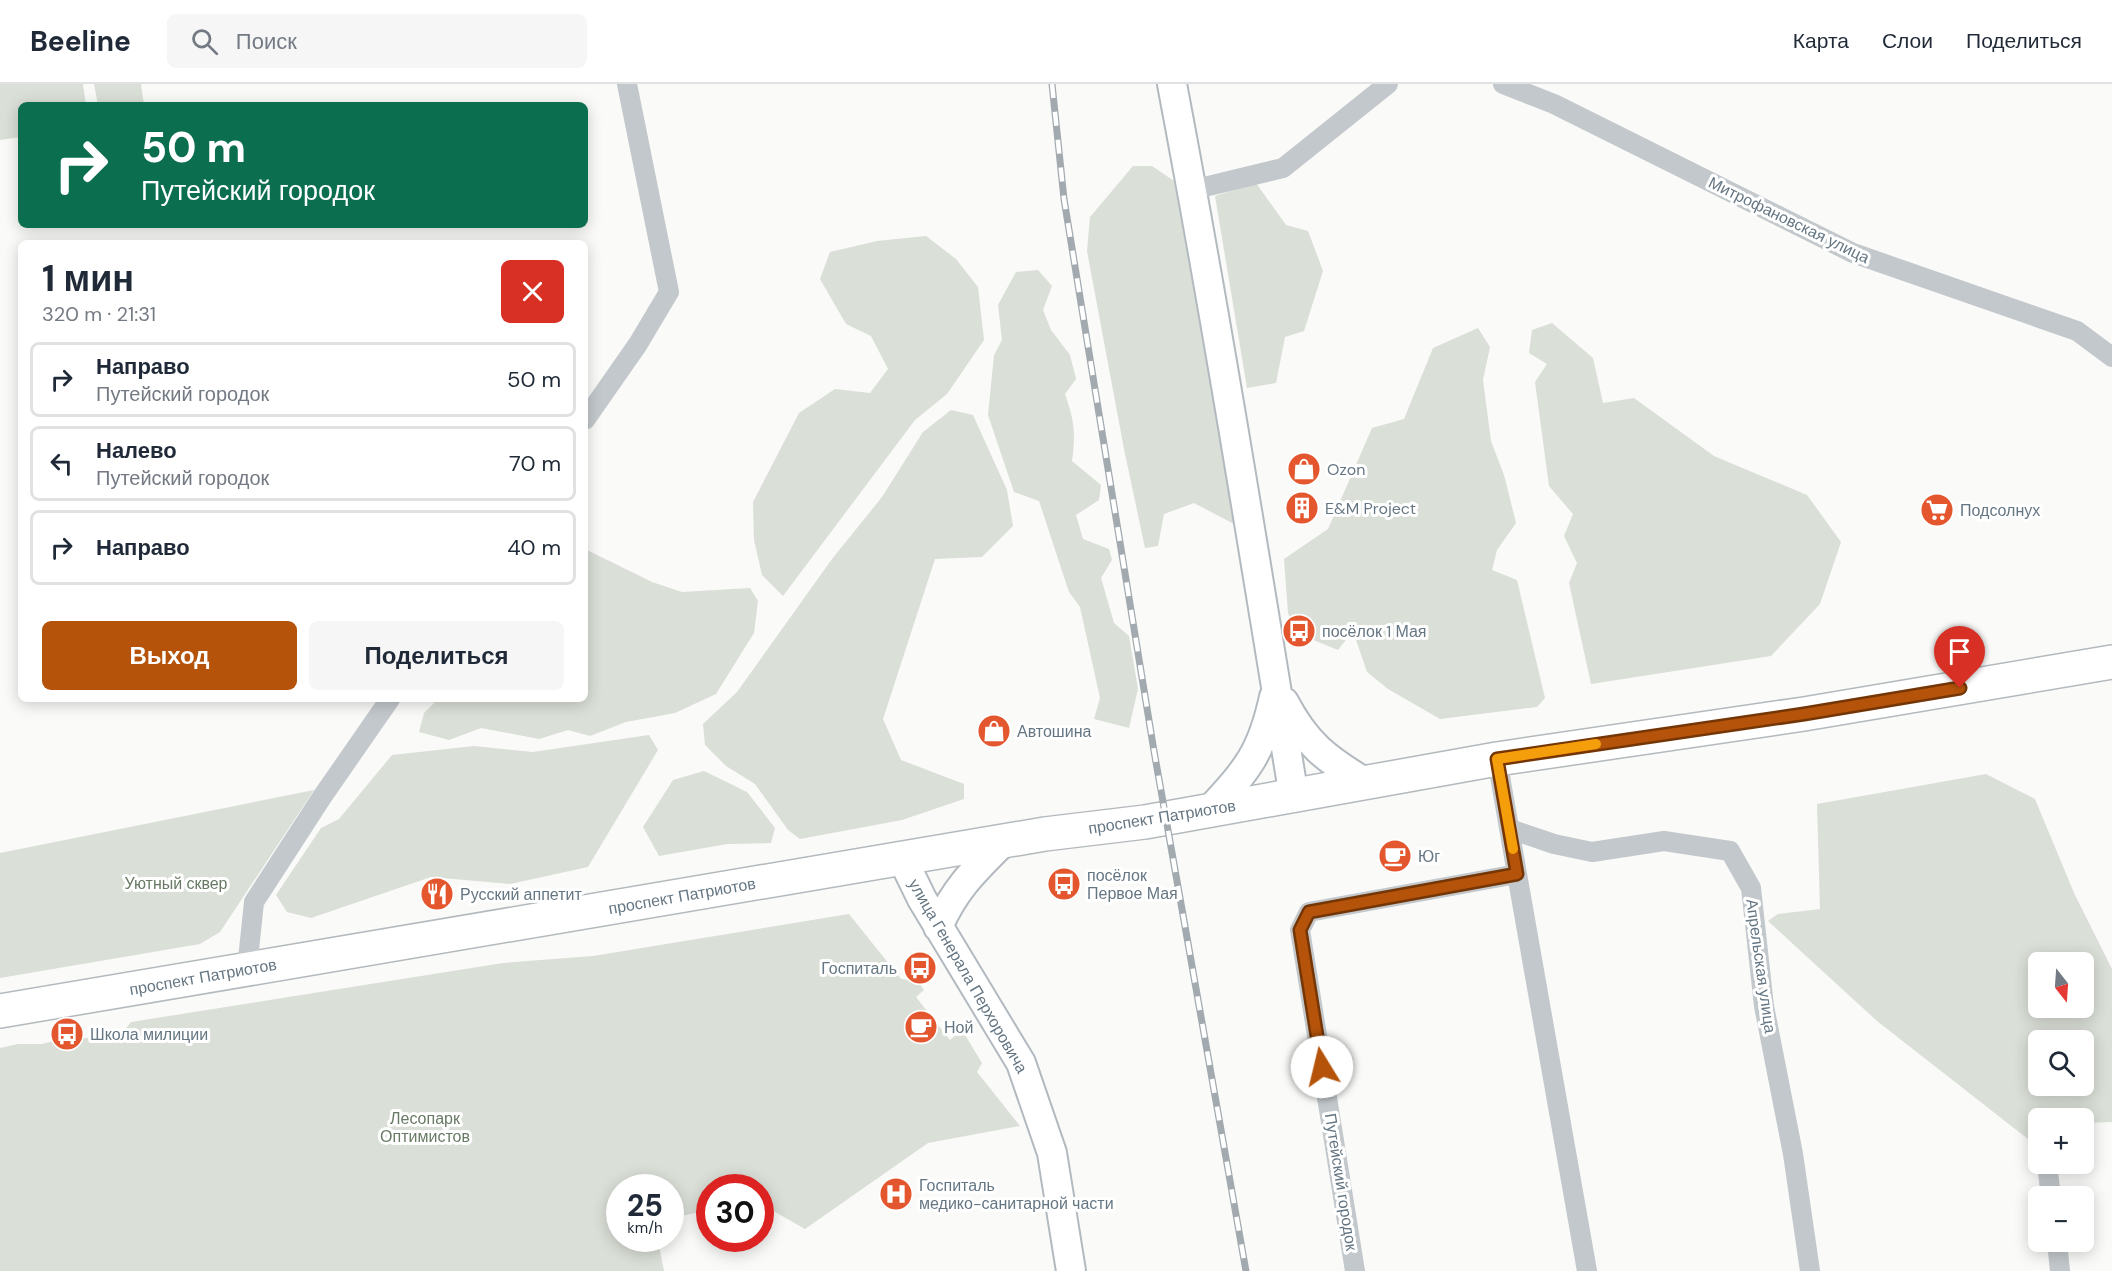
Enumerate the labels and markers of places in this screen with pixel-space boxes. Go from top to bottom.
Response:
shop icon: Ozon [1286,451,1322,487]
place label: Ozon [1327,459,1365,480]
building icon: E&M Project [1284,490,1320,526]
supermarket icon: Подсолнух [1919,492,1955,528]
place label: E&M Project [1325,498,1416,519]
place label: Подсолнух [1960,500,2040,521]
bus stop icon: посёлок 1 Мая [1281,613,1317,649]
place label: посёлок 1 Мая [1322,621,1426,642]
pin [1934,626,1985,688]
shop icon: Автошина [976,713,1012,749]
place label: Автошина [1017,721,1091,742]
cafe icon: Юг [1377,838,1413,874]
place label: Юг [1418,846,1440,867]
place label: посёлок Первое Мая [1087,865,1178,904]
bus stop icon: посёлок Первое Мая [1046,866,1082,902]
restaurant icon: Русский аппетит [419,876,455,912]
place label: Русский аппетит [460,884,582,905]
bus stop icon: Госпиталь [902,950,938,986]
place label: Госпиталь [821,958,897,979]
cafe icon: Ной [903,1009,939,1045]
bus stop icon: Школа милиции [49,1016,85,1052]
place label: Ной [944,1017,973,1038]
place label: Школа милиции [90,1024,208,1045]
place label: Госпиталь медико-санитарной части [919,1175,1114,1214]
hospital icon: Госпиталь медико-санитарной части [878,1176,914,1212]

